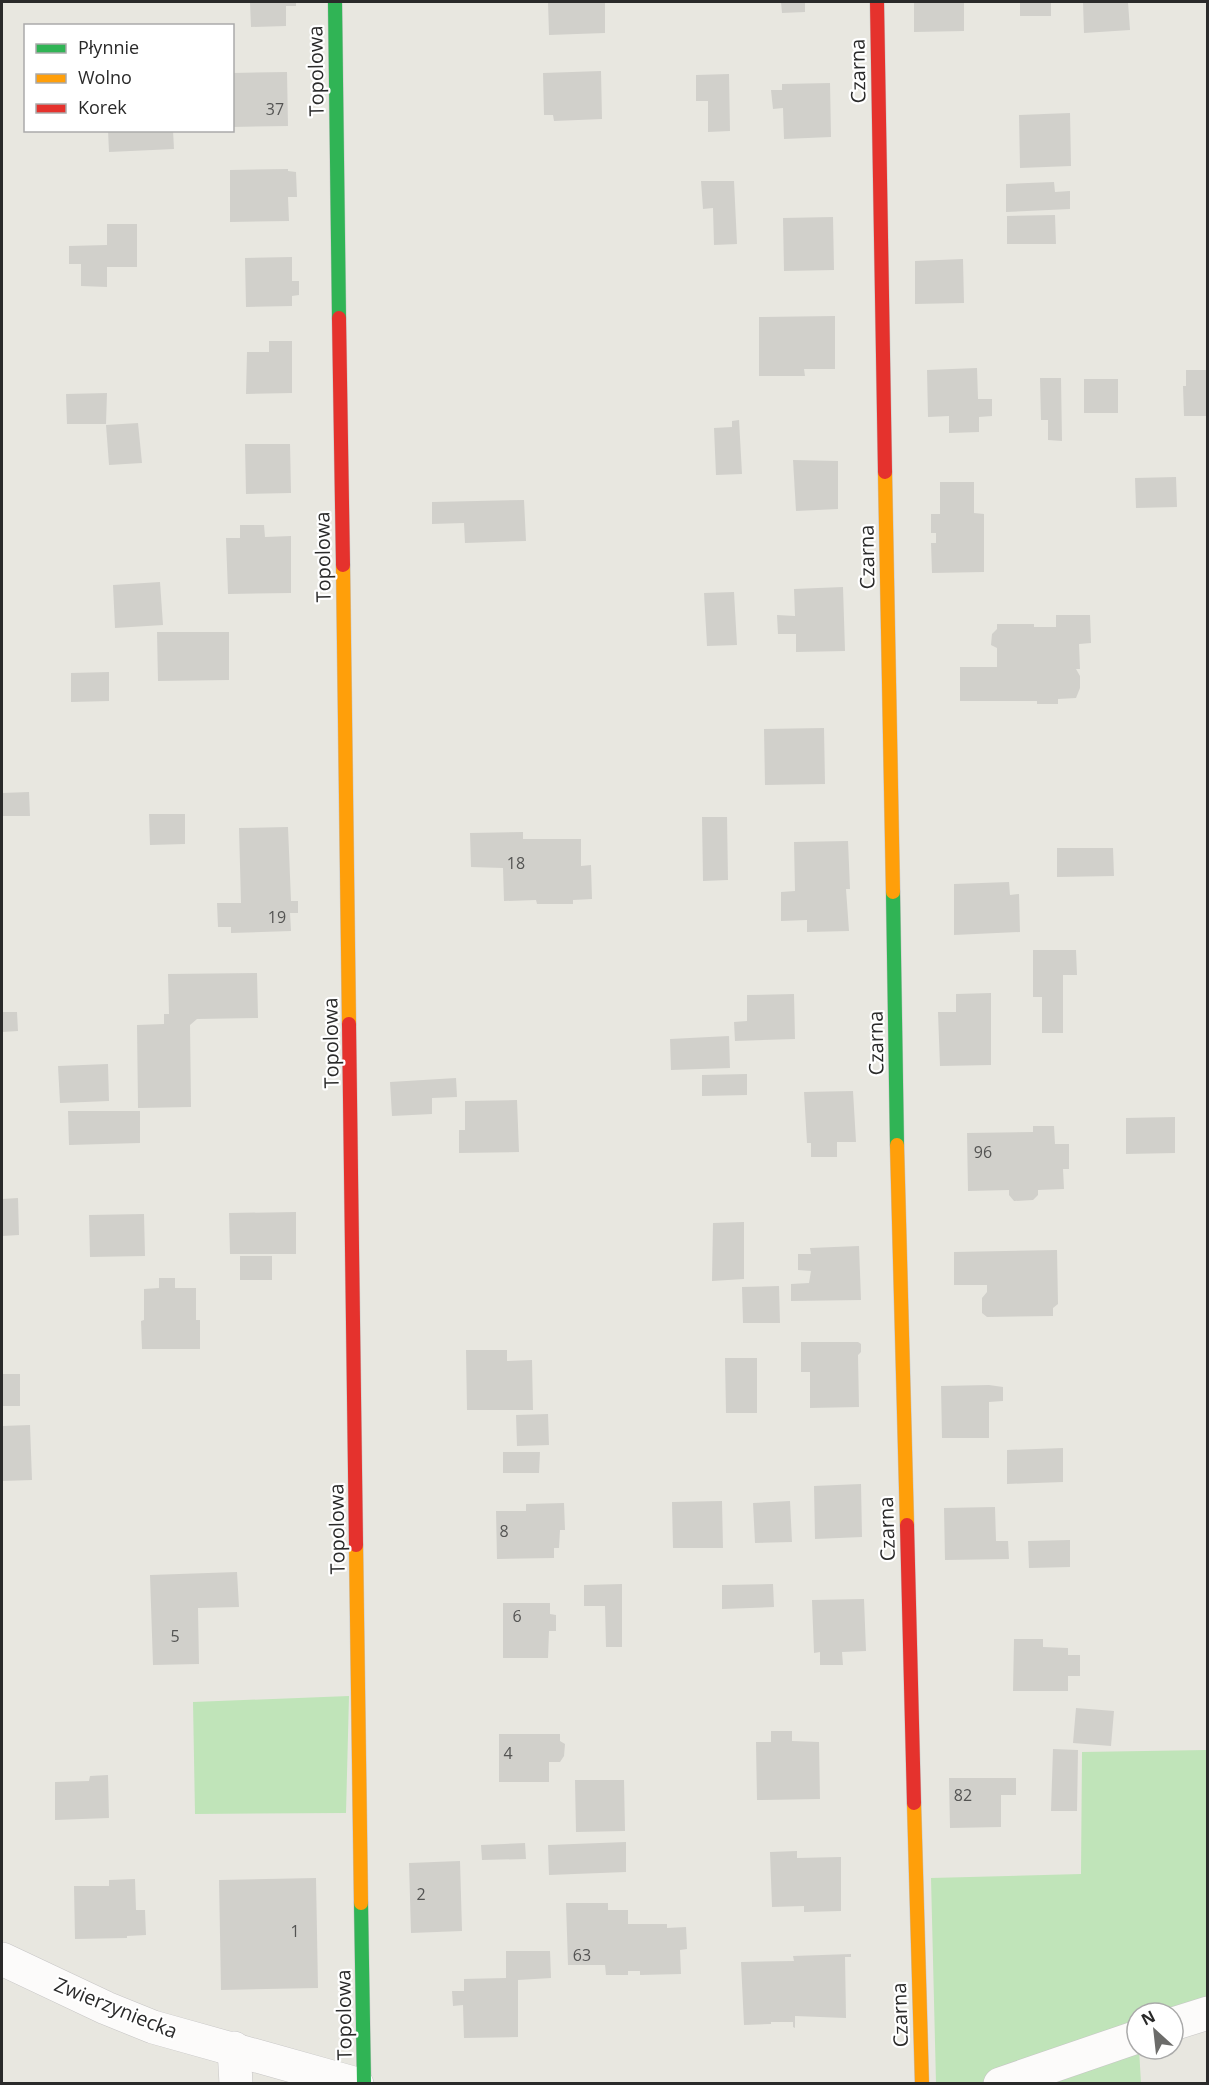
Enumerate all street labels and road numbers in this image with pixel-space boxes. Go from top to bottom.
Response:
street label: Topolowa [301,25,330,117]
street label: Czarna [843,38,872,104]
street label: Topolowa [308,511,337,603]
street label: Czarna [852,524,881,590]
street label: Topolowa [316,997,345,1089]
street label: Czarna [861,1010,890,1076]
street label: Topolowa [322,1483,351,1575]
street label: Czarna [872,1496,901,1562]
street label: Topolowa [329,1969,358,2061]
street label: Zwierzyniecka [51,1971,182,2045]
street label: Czarna [885,1982,914,2048]

